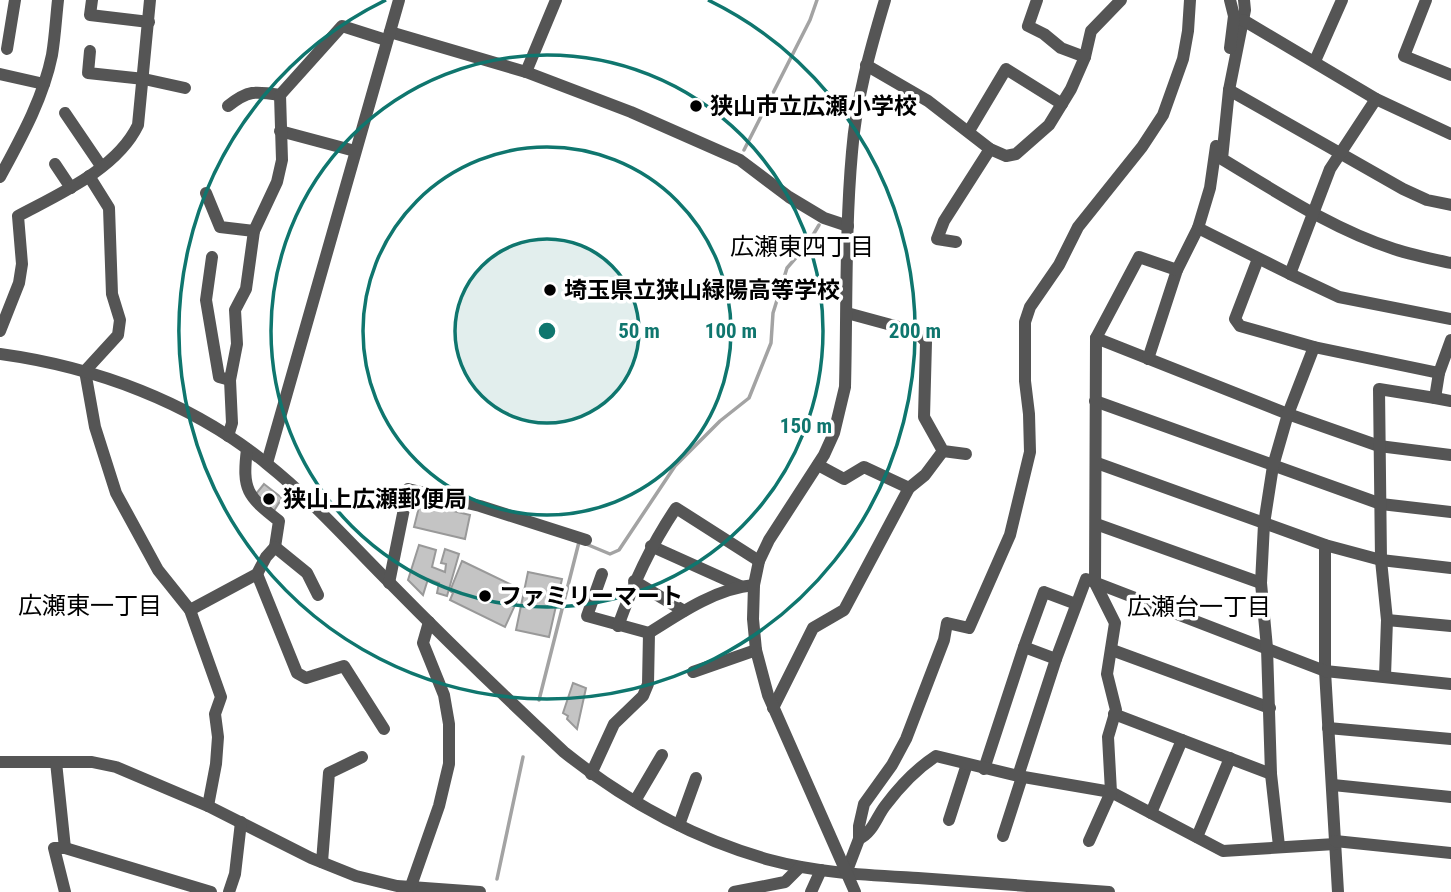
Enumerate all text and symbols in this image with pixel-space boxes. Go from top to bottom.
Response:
place label: 狭山市立広瀬小学校 [710,93,917,120]
marker: 狭山市立広瀬小学校 [688,98,704,114]
district label: 広瀬東四丁目 [730,233,874,261]
place label: 埼玉県立狭山緑陽高等学校 [564,277,840,304]
marker: 埼玉県立狭山緑陽高等学校 [542,282,558,298]
centre of rings [535,319,559,343]
text: 50 m [618,319,660,343]
text: 100 m [705,319,757,343]
text: 200 m [889,319,941,343]
text: 150 m [780,414,832,438]
place label: 狭山上広瀬郵便局 [283,486,467,513]
marker: 狭山上広瀬郵便局 [261,491,277,507]
place label: ファミリーマート [499,583,683,610]
marker: ファミリーマート [477,588,493,604]
district label: 広瀬東一丁目 [18,592,162,620]
district label: 広瀬台一丁目 [1127,593,1271,621]

